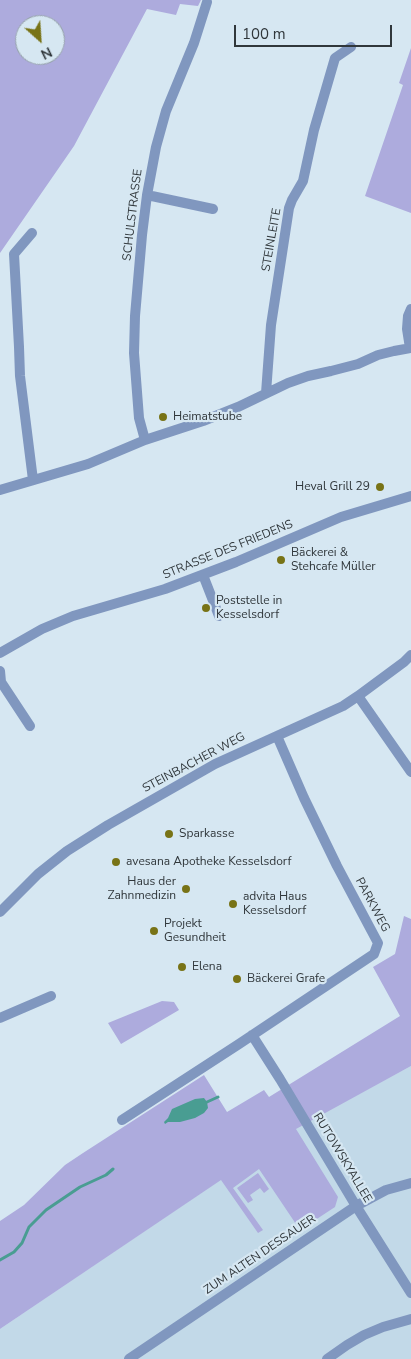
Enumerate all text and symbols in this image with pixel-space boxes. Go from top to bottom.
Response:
north arrow [15,15,65,65]
scale bar [236,15,394,47]
text: 100 m [242,24,286,44]
text: N [37,42,55,64]
street label: SCHULSTRASSE [120,168,146,262]
street label: STEINLEITE [259,207,285,273]
place label: Heimatstube [173,410,242,424]
marker: Heimatstube [157,411,169,423]
place label: Heval Grill 29 [295,480,370,494]
marker: Heval Grill 29 [374,481,386,493]
street label: STRASSE DES FRIEDENS [161,517,295,583]
place label: Bäckerei & Stehcafe Müller [291,546,376,574]
marker: Bäckerei & Stehcafe Müller [275,554,287,566]
place label: Poststelle in Kesselsdorf [216,594,282,622]
marker: Poststelle in Kesselsdorf [200,602,212,614]
street label: STEINBACHER WEG [140,730,248,796]
place label: Sparkasse [179,827,234,841]
marker: Sparkasse [163,828,175,840]
place label: avesana Apotheke Kesselsdorf [126,855,291,869]
marker: avesana Apotheke Kesselsdorf [110,856,122,868]
place label: Haus der Zahnmedizin [107,875,176,903]
street label: PARKWEG [352,875,392,935]
marker: Haus der Zahnmedizin [180,883,192,895]
place label: advita Haus Kesselsdorf [243,890,307,918]
marker: advita Haus Kesselsdorf [227,898,239,910]
place label: Projekt Gesundheit [164,917,226,945]
marker: Projekt Gesundheit [148,925,160,937]
place label: Elena [192,960,222,974]
marker: Elena [176,961,188,973]
place label: Bäckerei Grafe [247,972,325,986]
marker: Bäckerei Grafe [231,973,243,985]
street label: RUTOWSKYALLEE [310,1110,374,1206]
street label: ZUM ALTEN DESSAUER [201,1212,319,1298]

